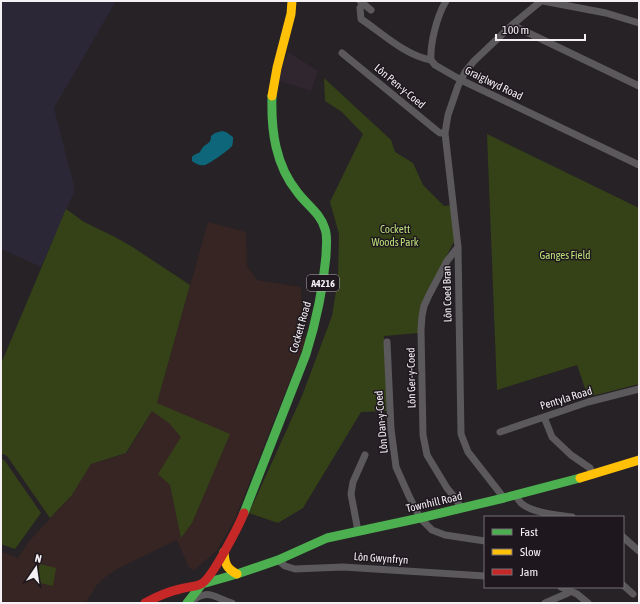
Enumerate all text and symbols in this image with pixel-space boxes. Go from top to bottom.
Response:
scale bar [496,16,585,42]
text: 100 m [502,23,529,37]
street label: Lôn Pen-y-Coed [372,61,428,111]
street label: Graiglwyd Road [463,64,525,102]
park label: Cockett Woods Park [372,223,419,248]
park label: Ganges Field [539,249,591,261]
street label: Lôn Coed Bran [441,266,453,322]
road number: A4216 [307,275,339,291]
street label: Cockett Road [287,300,313,354]
street label: Lôn Ger-y-Coed [404,348,418,408]
street label: Pentyla Road [538,384,594,412]
street label: Lôn Dan-y-Coed [372,390,390,454]
street label: Townhill Road [405,490,463,514]
legend [484,516,624,588]
text: Fast [520,525,538,539]
text: Slow [520,545,541,559]
north arrow [16,548,56,588]
street label: Lôn Gwynfryn [353,550,409,566]
text: N [34,552,43,565]
text: Jam [520,565,538,579]

